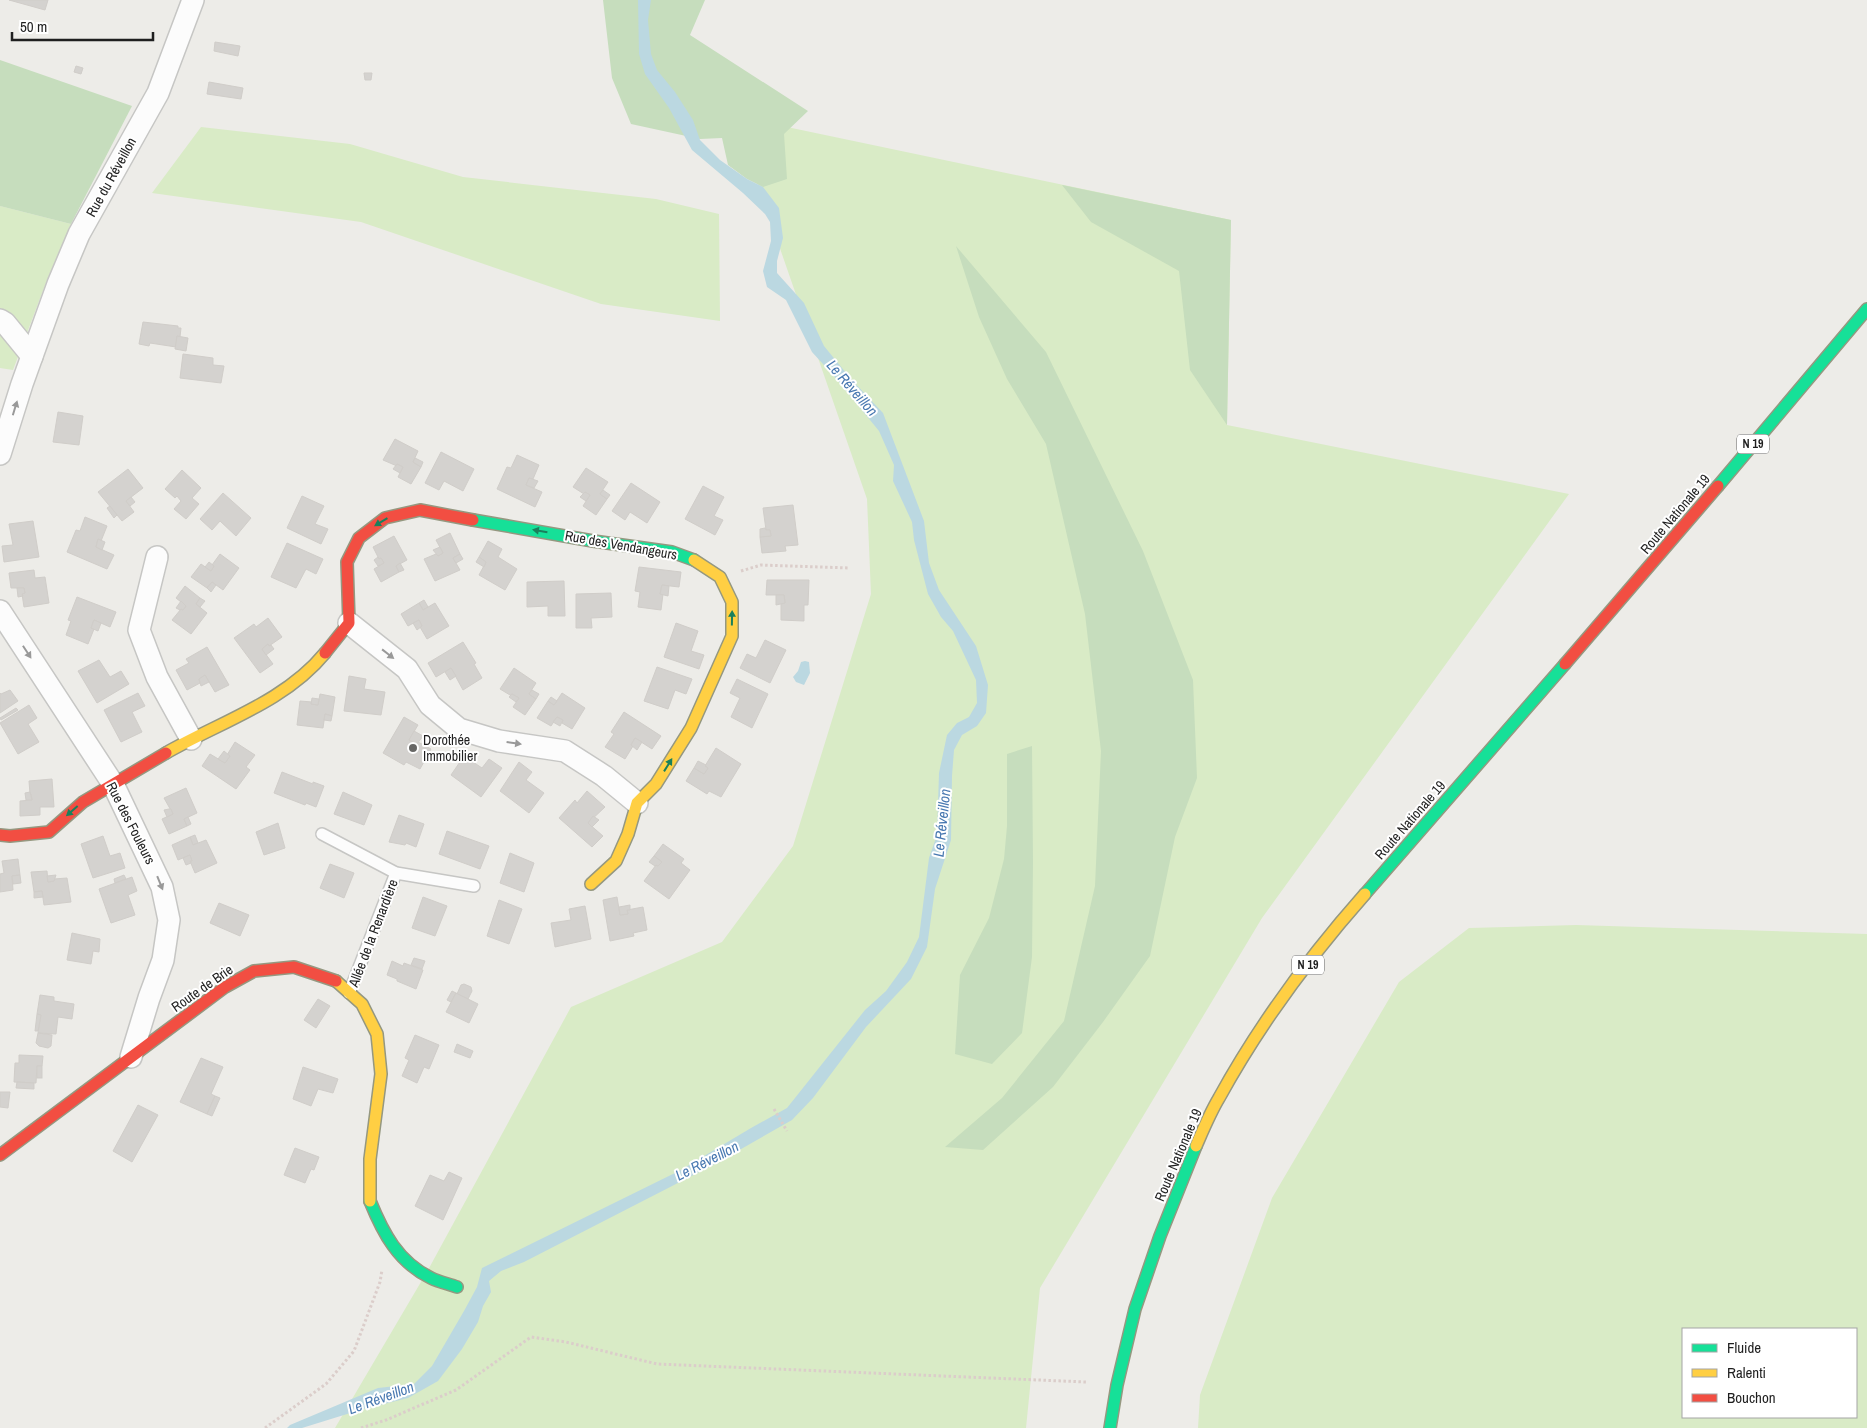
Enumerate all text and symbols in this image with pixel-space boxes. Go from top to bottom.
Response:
scale bar [12,10,154,42]
text: 50 m [20,16,47,37]
street label: Rue du Réveillon [82,134,140,220]
water label: Le Réveillon [822,355,883,420]
one-way arrow [11,400,19,415]
road number: N 19 [1737,434,1769,454]
street label: Route Nationale 19 [1636,470,1714,558]
one-way arrow [375,517,388,526]
street label: Rue des Vendangeurs [563,526,679,564]
one-way arrow [532,527,548,535]
one-way arrow [728,610,736,626]
one-way arrow [22,646,31,659]
one-way arrow [381,648,394,659]
place label: Dorothée Immobilier [423,731,477,765]
one-way arrow [507,740,523,748]
marker: Dorothée Immobilier [407,742,419,754]
one-way arrow [663,759,672,772]
street label: Route Nationale 19 [1371,777,1449,863]
street label: Rue des Fouleurs [103,779,160,867]
water label: Le Réveillon [927,788,956,858]
one-way arrow [66,806,79,817]
one-way arrow [156,876,164,891]
street label: Allée de la Renardière [344,876,402,990]
road number: N 19 [1292,956,1324,974]
street label: Route de Brie [168,960,236,1016]
street label: Route Nationale 19 [1150,1106,1206,1204]
water label: Le Réveillon [672,1136,742,1185]
legend [1682,1328,1857,1418]
text: Fluide [1727,1337,1761,1358]
text: Ralenti [1727,1362,1766,1383]
water label: Le Réveillon [345,1376,417,1419]
text: Bouchon [1727,1387,1776,1408]

